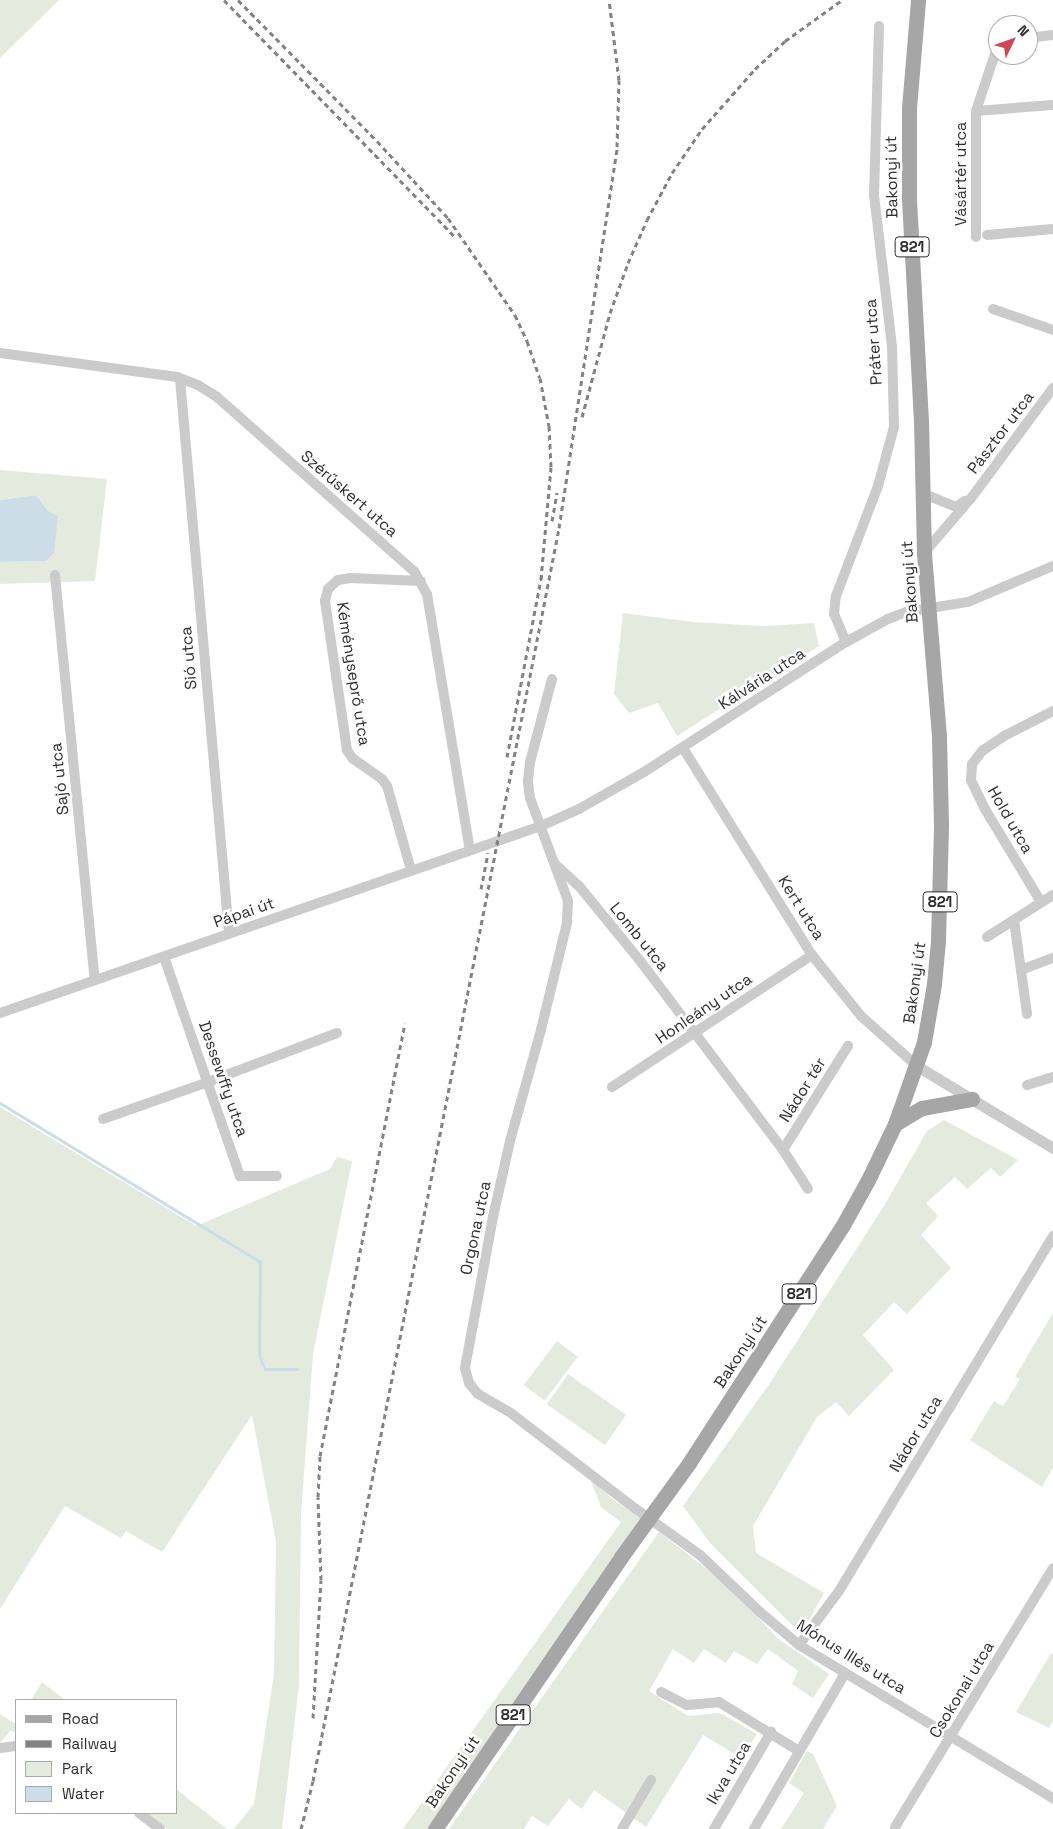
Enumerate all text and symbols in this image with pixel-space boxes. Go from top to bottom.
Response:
north arrow [988,15,1038,65]
text: N [1014,21,1033,40]
street label: Vásártér utca [951,122,971,226]
street label: Bakonyi út [882,136,902,218]
road number: 821 [894,234,930,260]
street label: Práter utca [861,298,887,386]
street label: Pásztor utca [964,388,1038,478]
street label: Szérűskert utca [297,447,401,541]
street label: Bakonyi út [898,540,922,624]
street label: Kéményseprő utca [332,601,374,747]
street label: Sió utca [177,626,201,690]
street label: Kálvária utca [715,644,809,714]
street label: Sajó utca [47,742,73,816]
street label: Hold utca [983,783,1037,857]
street label: Kert utca [774,872,828,944]
road number: 821 [922,890,958,914]
street label: Pápai út [211,894,277,932]
street label: Lomb utca [606,899,672,975]
street label: Bakonyi út [900,941,930,1025]
street label: Honleány utca [652,970,756,1048]
street label: Dessewffy utca [194,1019,252,1139]
street label: Nádor tér [776,1054,830,1126]
street label: Orgona utca [457,1179,495,1277]
road number: 821 [782,1282,816,1306]
street label: Bakonyi út [710,1312,772,1392]
street label: Nádor utca [886,1392,946,1476]
street label: Mónus Illés utca [793,1616,909,1698]
street label: Csokonai utca [926,1638,998,1742]
legend [15,1699,178,1814]
road number: 821 [496,1702,530,1728]
text: Road [62,1709,99,1728]
street label: Bakonyi út [422,1732,484,1812]
text: Railway [62,1734,117,1753]
street label: Ikva utca [703,1738,755,1808]
text: Park [62,1759,93,1778]
text: Water [62,1784,104,1803]

